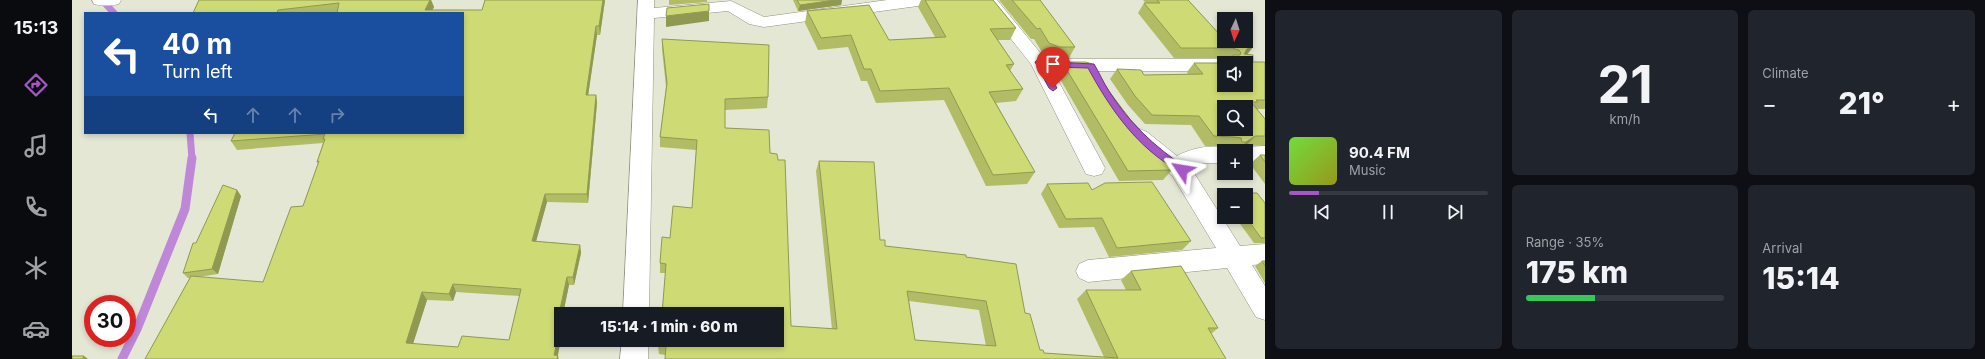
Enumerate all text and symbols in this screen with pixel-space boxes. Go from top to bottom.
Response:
north arrow [1217,12,1253,48]
map controls [1217,12,1253,224]
text: 15:13 [14,17,58,38]
text: 40 m [162,27,232,61]
icon: left [96,28,148,80]
pin [1036,47,1070,88]
icon: arrive [1042,53,1064,75]
text: 21 [1597,53,1653,116]
button: sound [1217,56,1253,92]
text: Turn left [162,61,232,82]
text: Climate [1762,65,1809,81]
icon: directions [22,71,50,99]
text: 21° [1839,85,1885,121]
text: − [1762,91,1777,117]
text: + [1946,91,1961,117]
button: search [1217,100,1253,136]
icon: left [200,104,222,126]
icon: ahead [242,104,264,126]
icon: ahead [284,104,306,126]
icon: right [326,104,348,126]
text: km/h [1610,111,1640,127]
icon: music [22,132,50,160]
text: 90.4 FM [1349,143,1410,162]
button: + [1217,144,1253,180]
position arrow [1161,149,1203,191]
text: Music [1349,162,1386,178]
button: − [1217,188,1253,224]
icon: phone [22,193,50,221]
icon: previous [1311,201,1333,223]
icon: pause [1377,201,1399,223]
icon: next [1444,201,1466,223]
text: Range · 35% [1526,234,1604,250]
text: Arrival [1762,240,1802,256]
icon: climate [22,254,50,282]
text: 175 km [1526,254,1628,290]
text: 15:14 [1762,260,1840,296]
speed limit sign: 30 [84,295,136,347]
icon: car [22,315,50,343]
text: 15:14 · 1 min · 60 m [600,317,738,336]

